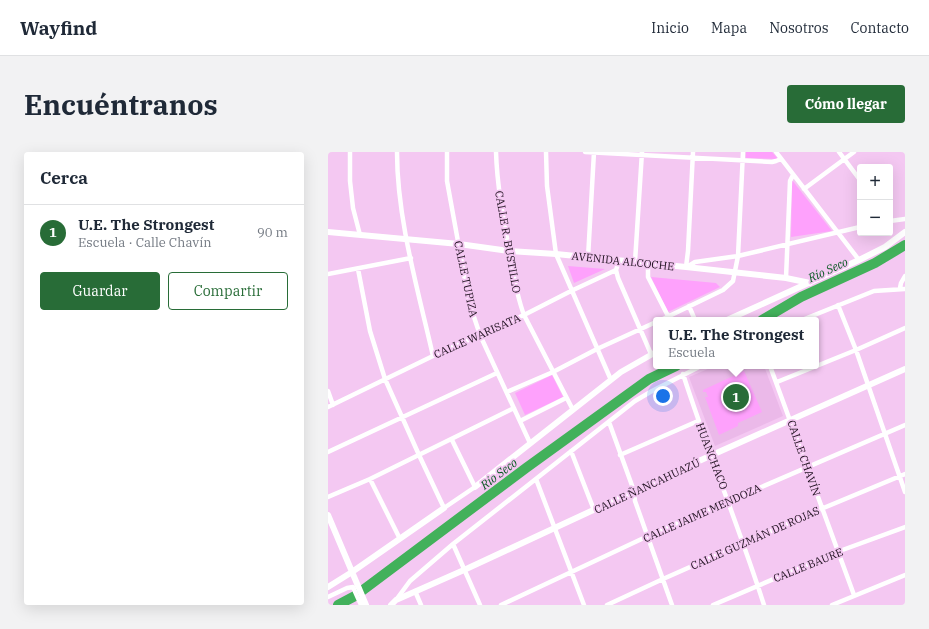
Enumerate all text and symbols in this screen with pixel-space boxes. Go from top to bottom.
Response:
text: Wayfind [20,16,97,40]
text: Inicio [651,19,689,37]
text: Mapa [711,19,747,37]
text: Nosotros [769,19,829,37]
text: Contacto [851,19,909,37]
button: Cómo llegar [787,85,905,123]
text: Encuéntranos [24,86,218,123]
map controls [857,164,893,236]
button: + [857,164,893,200]
text: Cerca [40,167,88,189]
street label: CALLE R. BUSTILLO [492,190,524,294]
button: − [857,200,893,236]
text: U.E. The Strongest [78,215,214,234]
text: 1 [49,224,57,241]
text: 90 m [257,224,288,241]
text: Escuela · Calle Chavín [78,234,212,251]
street label: CALLE TUPIZA [451,240,481,319]
street label: AVENIDA ALCOCHE [571,249,675,273]
water label: Río Seco [804,254,850,286]
button: Guardar [40,272,160,310]
button: Compartir [168,272,288,310]
street label: CALLE WARISATA [431,310,523,361]
popup [653,317,819,369]
text: U.E. The Strongest [668,325,804,344]
text: Escuela [668,344,715,361]
pin: 1 [723,382,749,412]
your location [653,386,673,406]
street label: CALLE CHAVÍN [784,418,824,498]
street label: HUANCHACO [693,421,731,492]
water label: Río Seco [476,455,520,493]
street label: CALLE ÑANCAHUAZÚ [592,455,702,517]
street label: CALLE JAIME MENDOZA [641,480,764,545]
street label: CALLE GUZMÁN DE ROJAS [688,503,822,573]
street label: CALLE BAURE [771,545,845,585]

